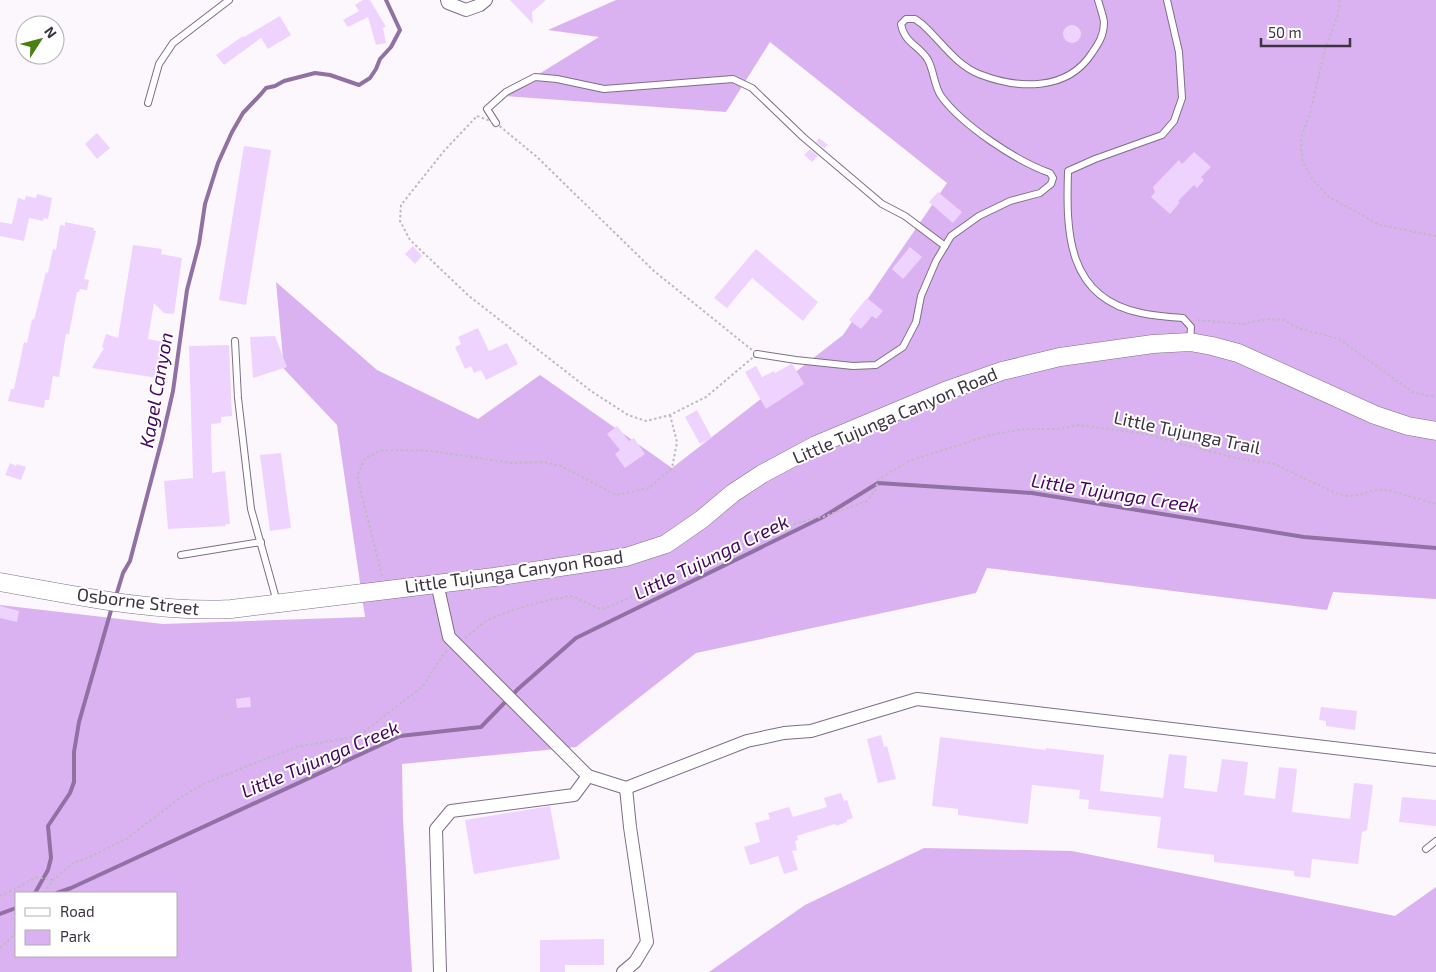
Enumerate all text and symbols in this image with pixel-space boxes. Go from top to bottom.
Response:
north arrow [15,15,65,65]
scale bar [1261,15,1350,47]
text: N [41,23,61,41]
text: 50 m [1268,23,1302,41]
water label: Kagel Canyon [134,330,178,450]
street label: Little Tujunga Canyon Road [789,362,1000,468]
street label: Little Tujunga Trail [1112,406,1263,458]
water label: Little Tujunga Creek [1030,468,1201,517]
water label: Little Tujunga Creek [630,509,792,604]
street label: Little Tujunga Canyon Road [403,545,625,597]
street label: Osborne Street [76,583,201,619]
water label: Little Tujunga Creek [237,715,402,802]
legend [15,892,178,957]
text: Road [60,902,95,920]
text: Park [60,927,91,945]

